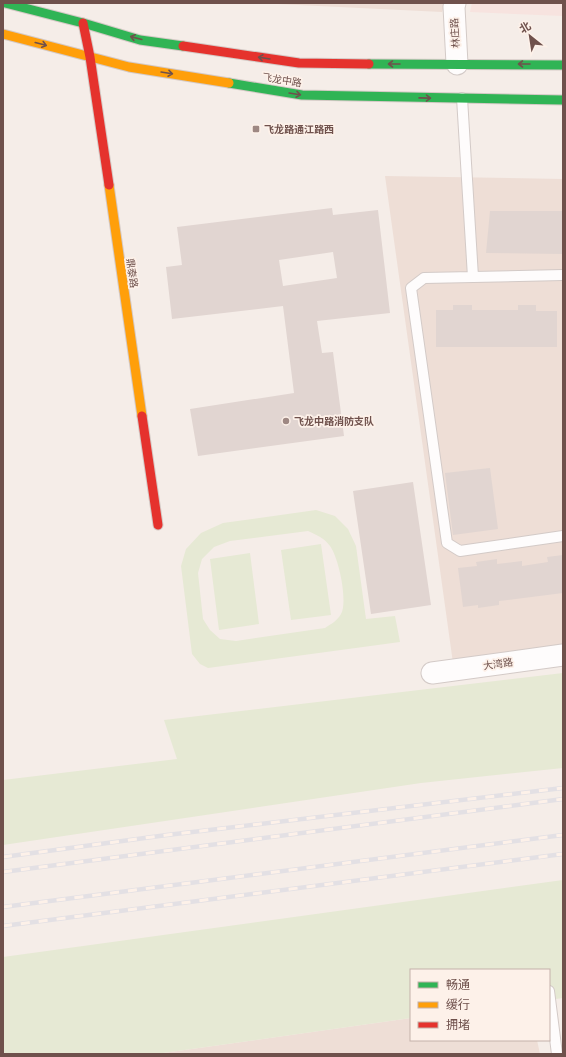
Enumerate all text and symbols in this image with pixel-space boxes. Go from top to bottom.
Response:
north arrow [510,16,550,56]
street label: 林庄路 [448,18,462,48]
text: 北 [517,19,533,36]
one-way arrow [130,34,143,41]
one-way arrow [34,41,47,48]
one-way arrow [258,54,271,62]
one-way arrow [388,60,401,68]
one-way arrow [518,60,531,68]
one-way arrow [160,69,173,77]
street label: 飞龙中路 [261,71,303,89]
one-way arrow [289,90,302,98]
one-way arrow [418,94,431,101]
place label: 飞龙路通江路西 [264,123,334,135]
marker: 飞龙路通江路西 [251,124,261,134]
street label: 鼎泰路 [124,257,140,289]
place label: 飞龙中路消防支队 [294,415,374,427]
marker: 飞龙中路消防支队 [281,416,291,426]
street label: 大湾路 [482,656,514,672]
legend [410,969,550,1041]
text: 畅通 [446,978,470,992]
text: 缓行 [446,998,470,1012]
text: 拥堵 [446,1018,470,1032]

